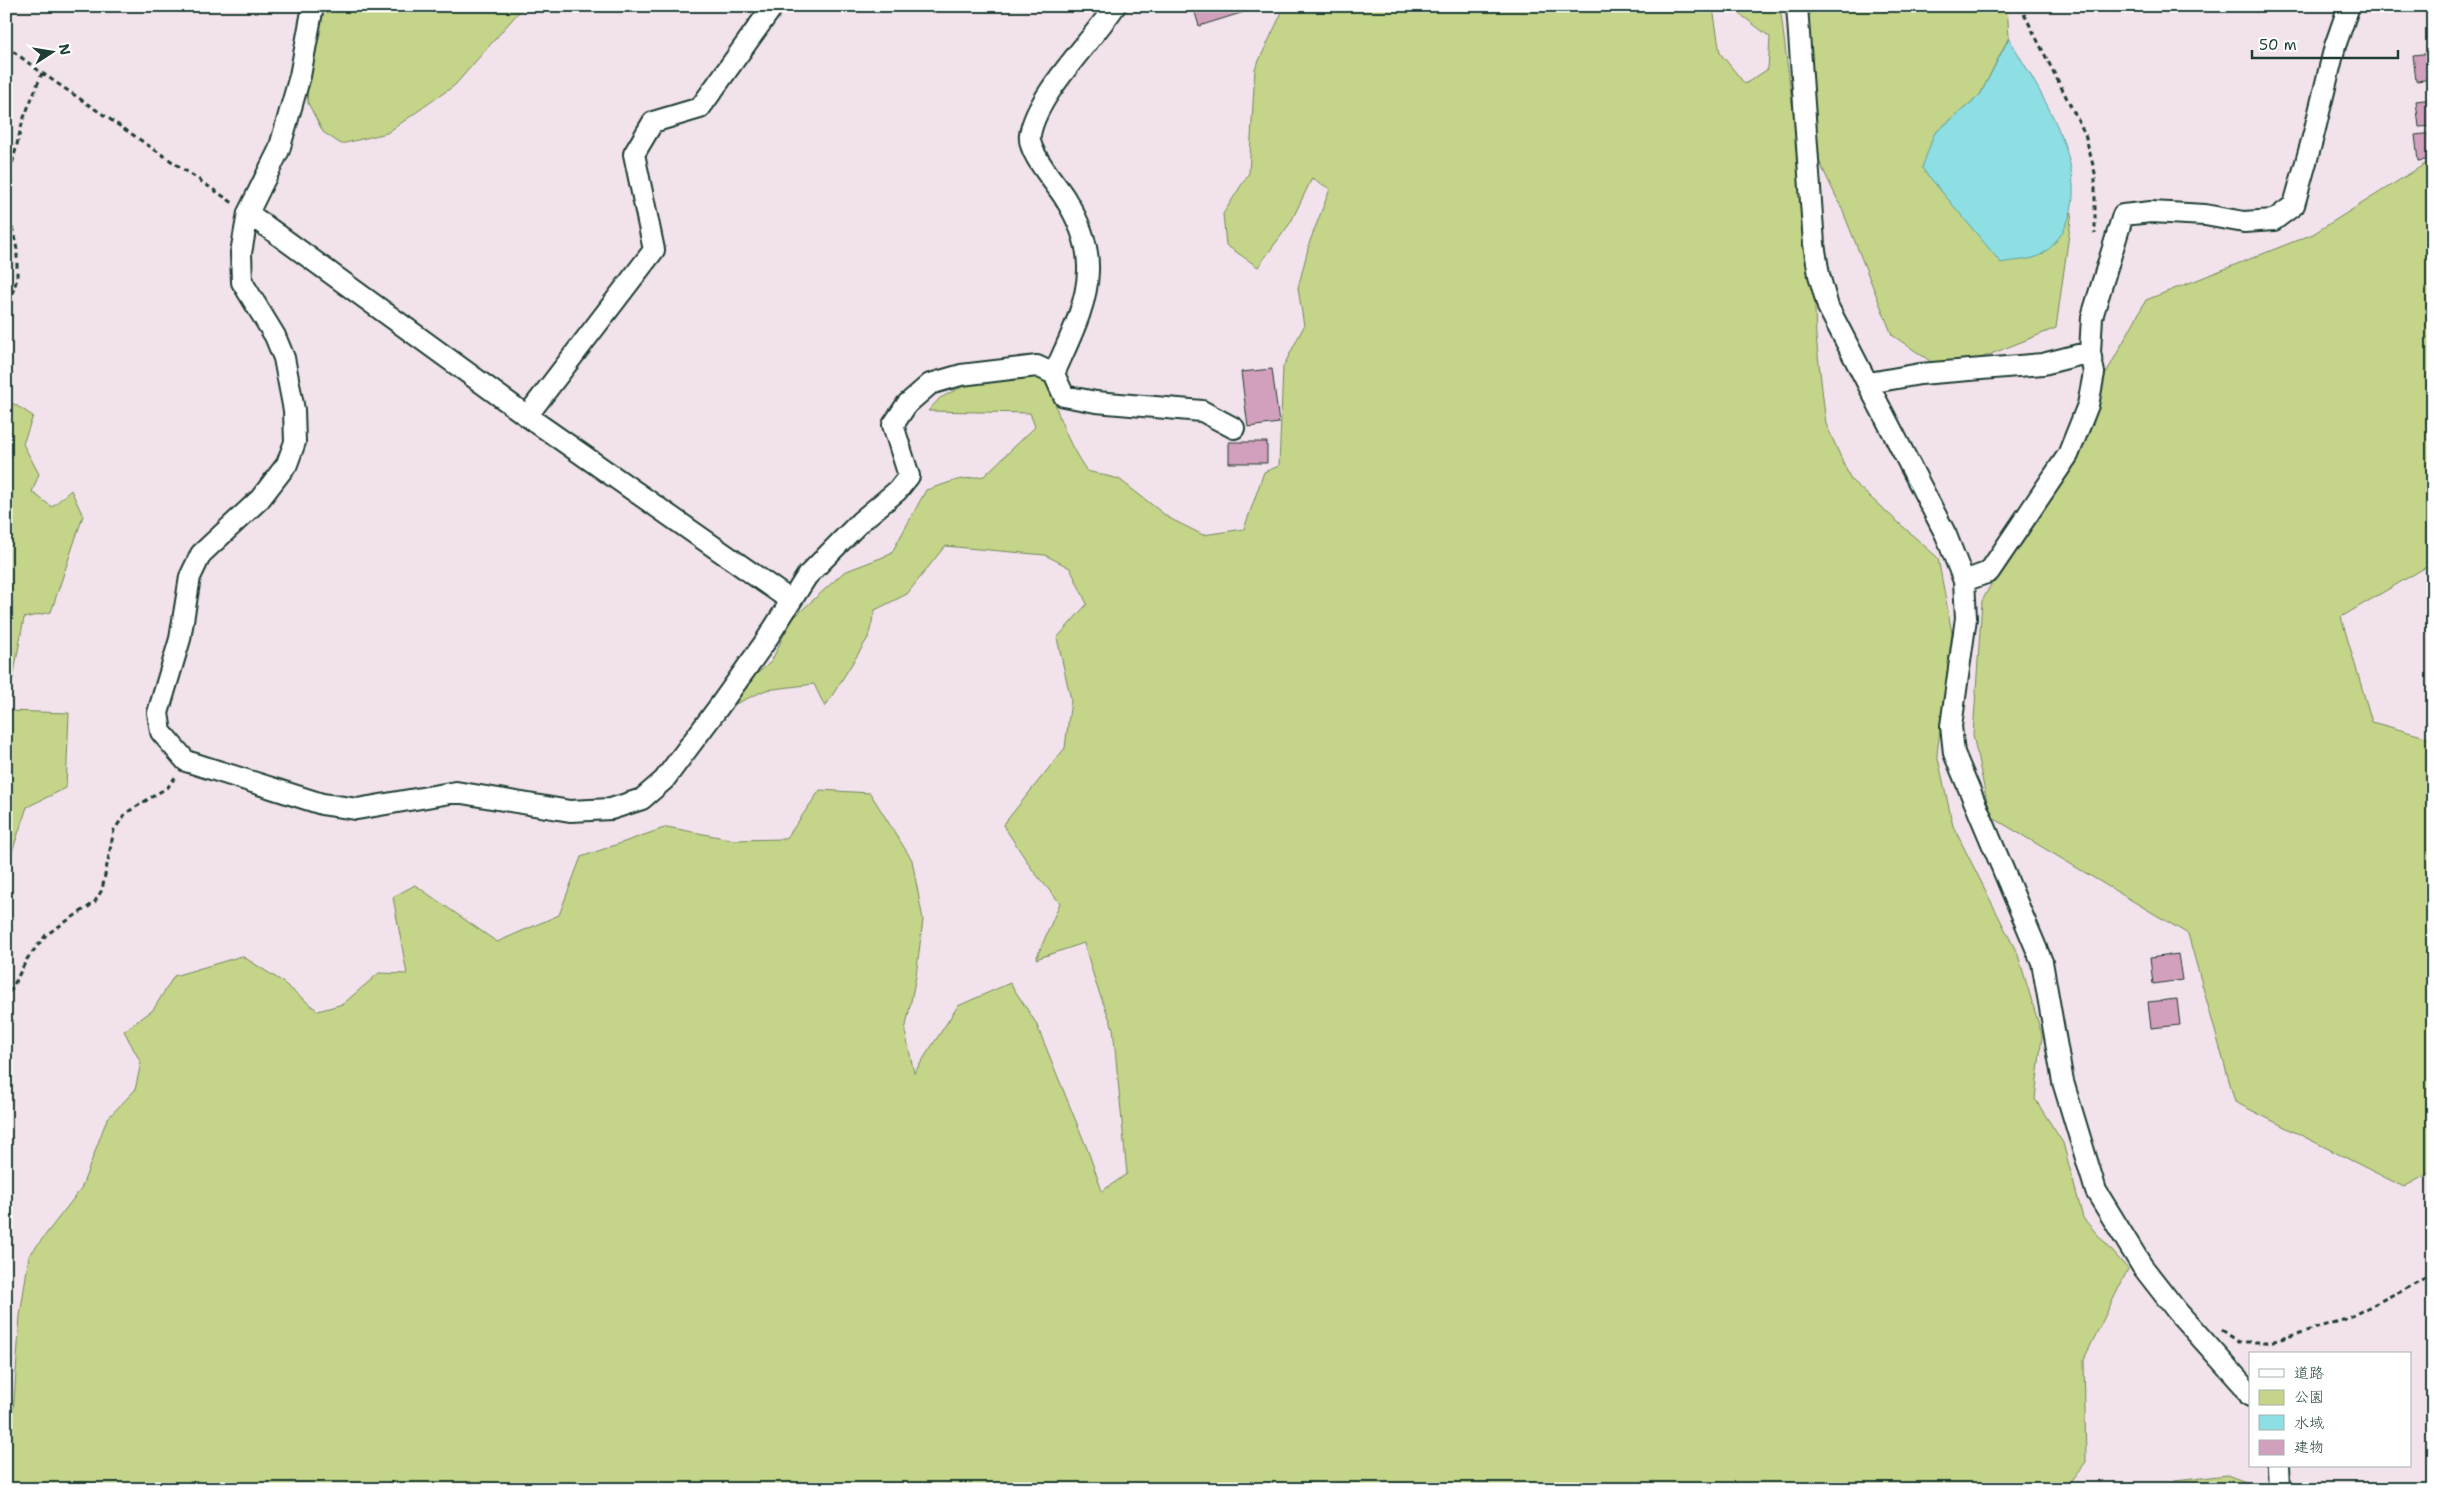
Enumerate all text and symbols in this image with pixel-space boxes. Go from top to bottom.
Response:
north arrow [28,28,78,78]
scale bar [2252,28,2398,60]
text: 50 m [2259,35,2297,55]
text: N [55,42,75,57]
legend [2249,1352,2412,1468]
text: 道路 [2294,1363,2324,1383]
text: 公園 [2294,1387,2324,1407]
text: 水域 [2294,1413,2324,1433]
text: 建物 [2294,1437,2324,1457]

